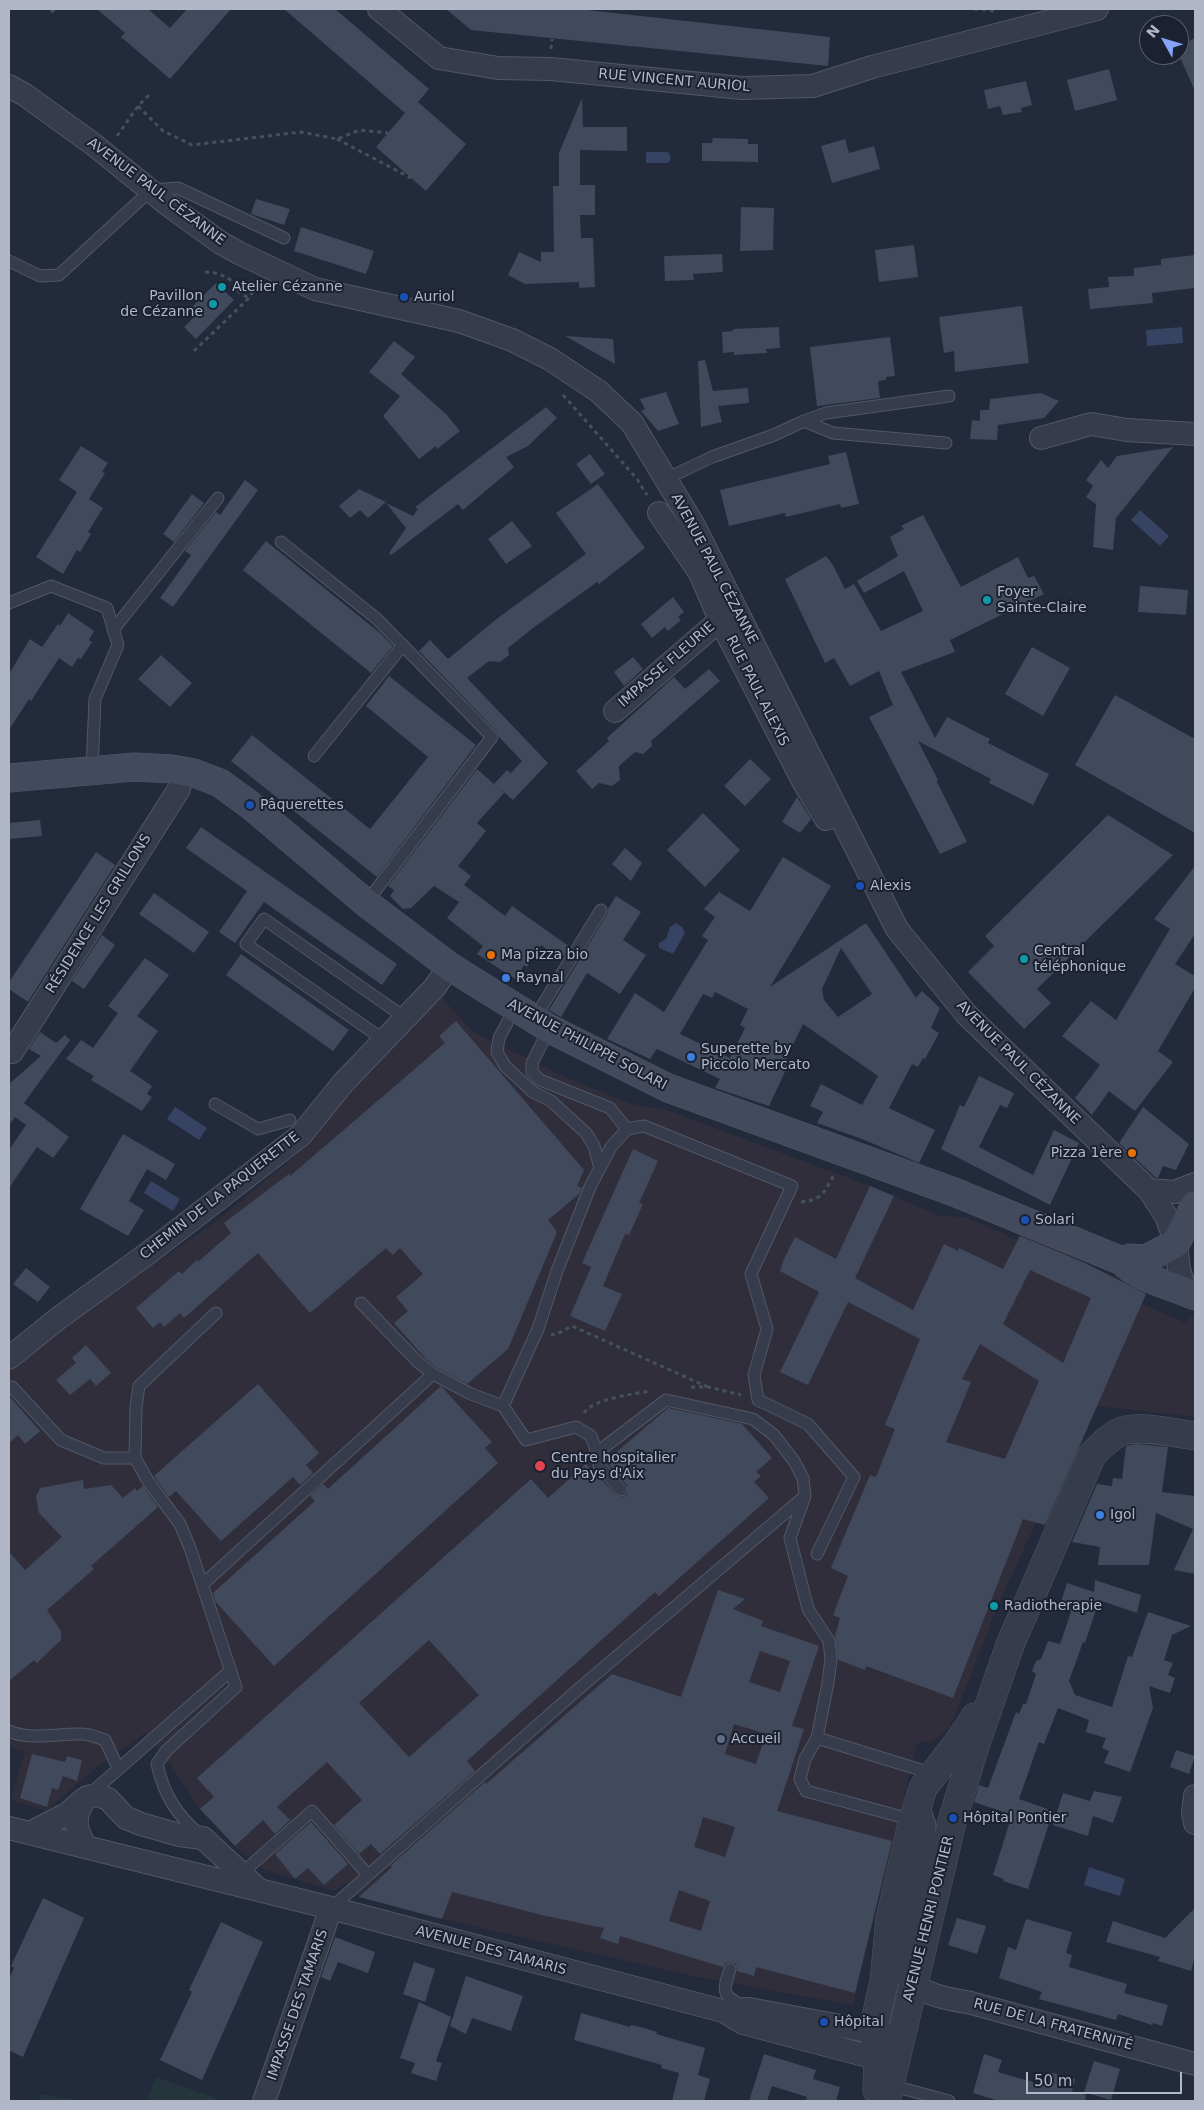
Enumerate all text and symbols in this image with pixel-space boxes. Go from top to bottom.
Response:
north arrow [1139,15,1189,65]
text: N [1143,22,1163,41]
street label: RUE VINCENT AURIOL [598,66,750,96]
street label: AVENUE PAUL CÉZANNE [84,135,228,249]
place label: Atelier Cézanne [232,279,343,295]
marker: Atelier Cézanne [216,281,228,293]
place label: Pavillon de Cézanne [120,288,203,321]
place label: Auriol [414,289,455,305]
marker: Auriol [398,291,410,303]
marker: Pavillon de Cézanne [207,298,219,310]
street label: AVENUE PAUL CÉZANNE [667,491,761,647]
place label: Foyer Sainte-Claire [997,584,1087,616]
marker: Foyer Sainte-Claire [981,594,993,606]
street label: IMPASSE FLEURIE [615,619,719,711]
street label: RUE PAUL ALEXIS [722,633,792,749]
place label: Pâquerettes [260,797,344,813]
marker: Pâquerettes [244,799,256,811]
street label: RÉSIDENCE LES GRILLONS [43,831,155,997]
place label: Alexis [870,878,911,894]
marker: Alexis [854,880,866,892]
place label: Central téléphonique [1034,943,1126,976]
place label: Ma pizza bio [501,947,588,963]
marker: Ma pizza bio [485,949,497,961]
marker: Central téléphonique [1018,953,1030,965]
place label: Raynal [516,970,564,986]
marker: Raynal [500,972,512,984]
street label: AVENUE PHILIPPE SOLARI [505,996,669,1094]
street label: AVENUE PAUL CÉZANNE [953,998,1083,1128]
place label: Superette by Piccolo Mercato [701,1041,810,1074]
marker: Superette by Piccolo Mercato [685,1051,697,1063]
street label: CHEMIN DE LA PAQUERETTE [137,1129,303,1263]
place label: Pizza 1ère [1051,1145,1122,1161]
marker: Pizza 1ère [1126,1147,1138,1159]
place label: Solari [1035,1212,1075,1228]
marker: Solari [1019,1214,1031,1226]
place label: Centre hospitalier du Pays d'Aix [551,1450,676,1482]
marker: Centre hospitalier du Pays d'Aix [533,1459,547,1473]
place label: Igol [1110,1507,1135,1523]
marker: Igol [1094,1509,1106,1521]
place label: Radiotherapie [1004,1598,1102,1614]
marker: Radiotherapie [988,1600,1000,1612]
place label: Accueil [731,1731,781,1747]
marker: Accueil [715,1733,727,1745]
place label: Hôpital Pontier [963,1810,1066,1826]
marker: Hôpital Pontier [947,1812,959,1824]
street label: AVENUE HENRI PONTIER [900,1834,958,2004]
street label: AVENUE DES TAMARIS [414,1923,568,1979]
street label: IMPASSE DES TAMARIS [264,1927,332,2083]
street label: RUE DE LA FRATERNITÉ [971,1996,1135,2054]
place label: Hôpital [834,2014,884,2030]
marker: Hôpital [818,2016,830,2028]
scale bar [1029,2062,1185,2094]
text: 50 m [1034,2072,1072,2090]

